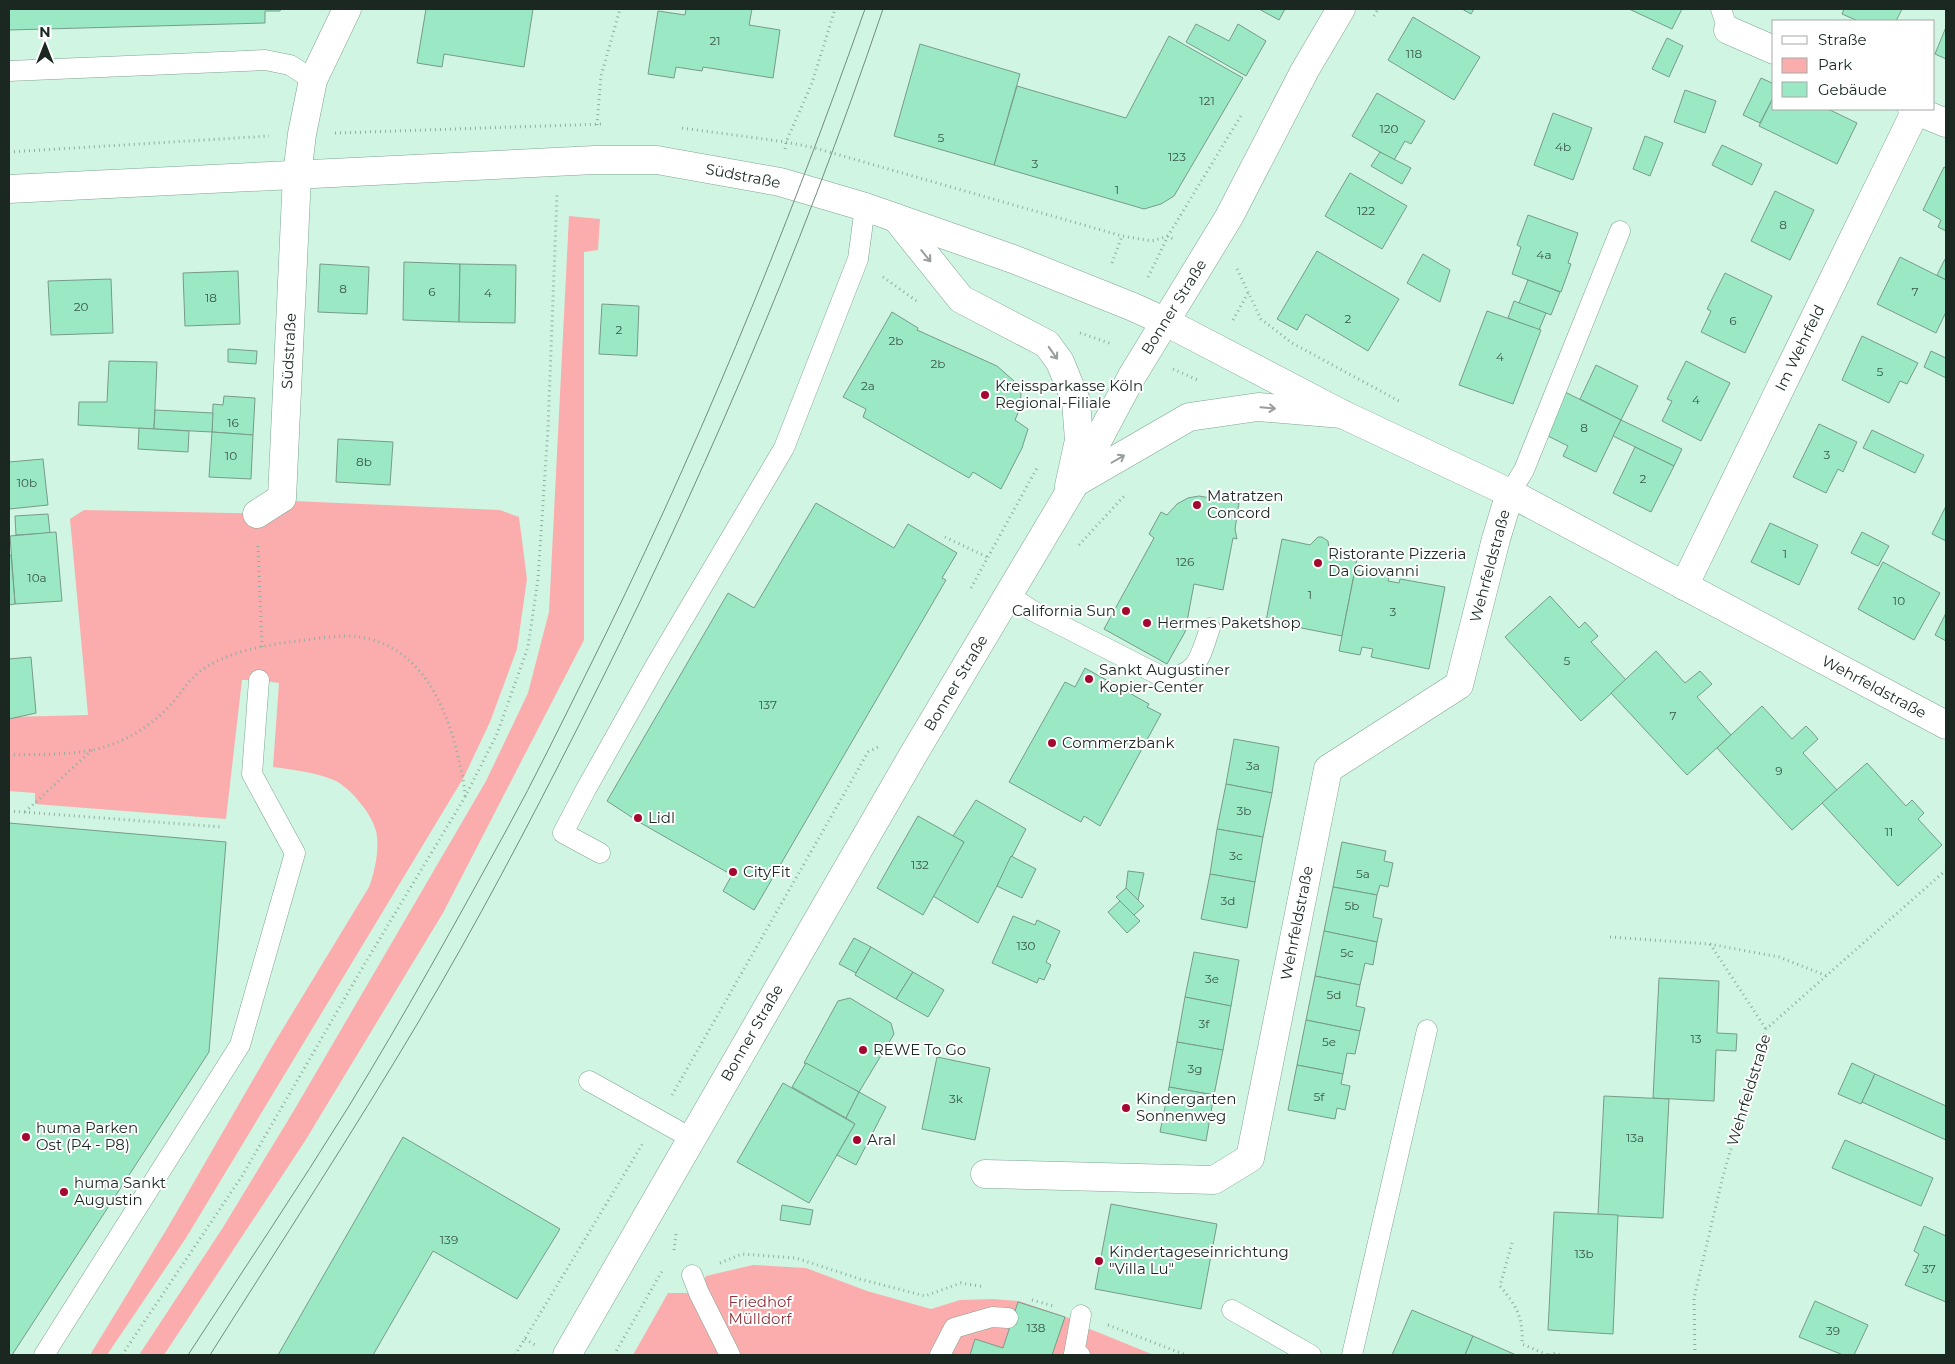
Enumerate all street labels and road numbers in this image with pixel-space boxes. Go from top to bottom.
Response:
street label: Südstraße [704,159,782,192]
street label: Bonner Straße [1137,256,1210,358]
street label: Im Wehrfeld [1770,302,1829,394]
street label: Südstraße [277,312,300,390]
street label: Wehrfeldstraße [1465,507,1514,624]
street label: Bonner Straße [919,631,992,734]
street label: Wehrfeldstraße [1819,651,1930,722]
street label: Wehrfeldstraße [1276,864,1317,982]
street label: Bonner Straße [716,981,787,1085]
street label: Wehrfeldstraße [1722,1032,1775,1148]

